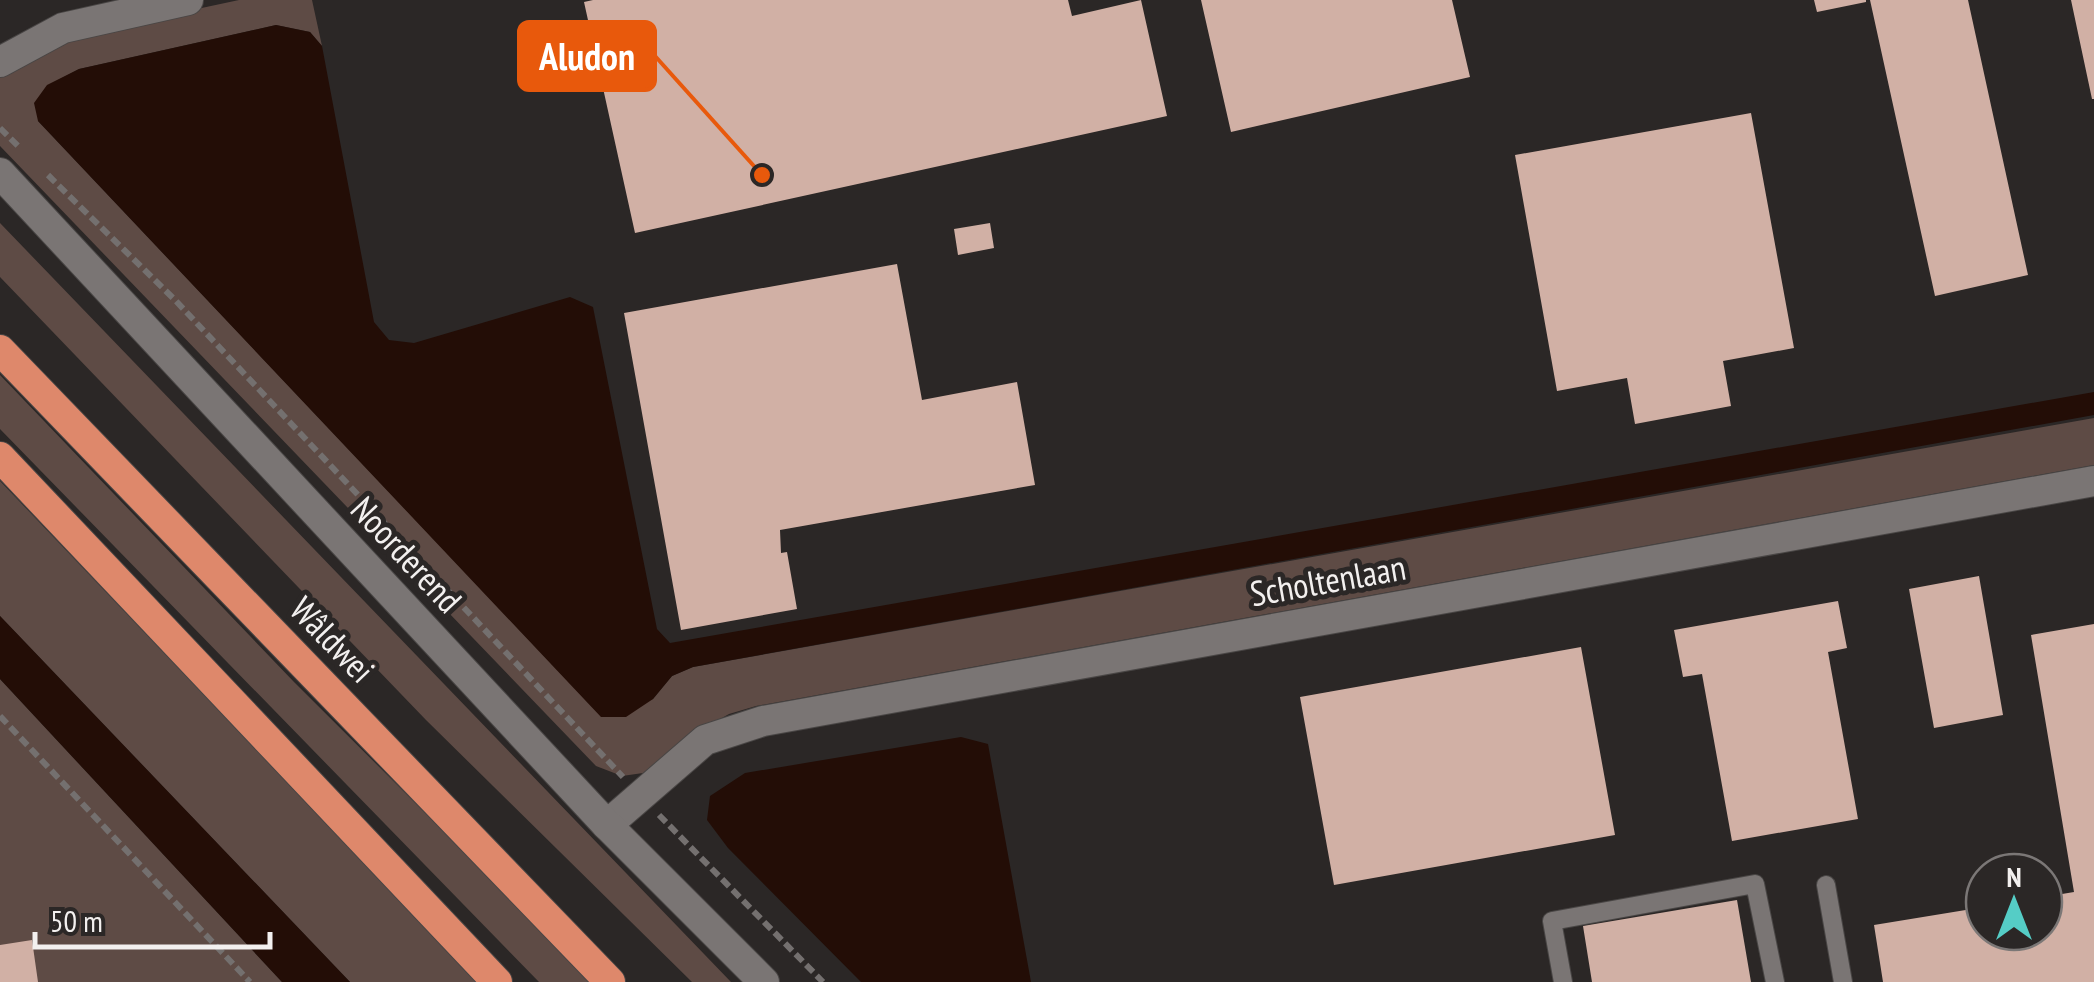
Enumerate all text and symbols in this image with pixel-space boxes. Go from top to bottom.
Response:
callout: Aludon [519,22,655,90]
text: Aludon [538,31,635,80]
street label: Noorderend [341,486,472,622]
street label: Scholtenlaan [1247,544,1409,616]
street label: Wâldwei [281,587,385,692]
north arrow [1964,852,2064,952]
text: N [2006,858,2022,895]
scale bar [35,887,270,949]
text: 50 m [50,901,103,940]

